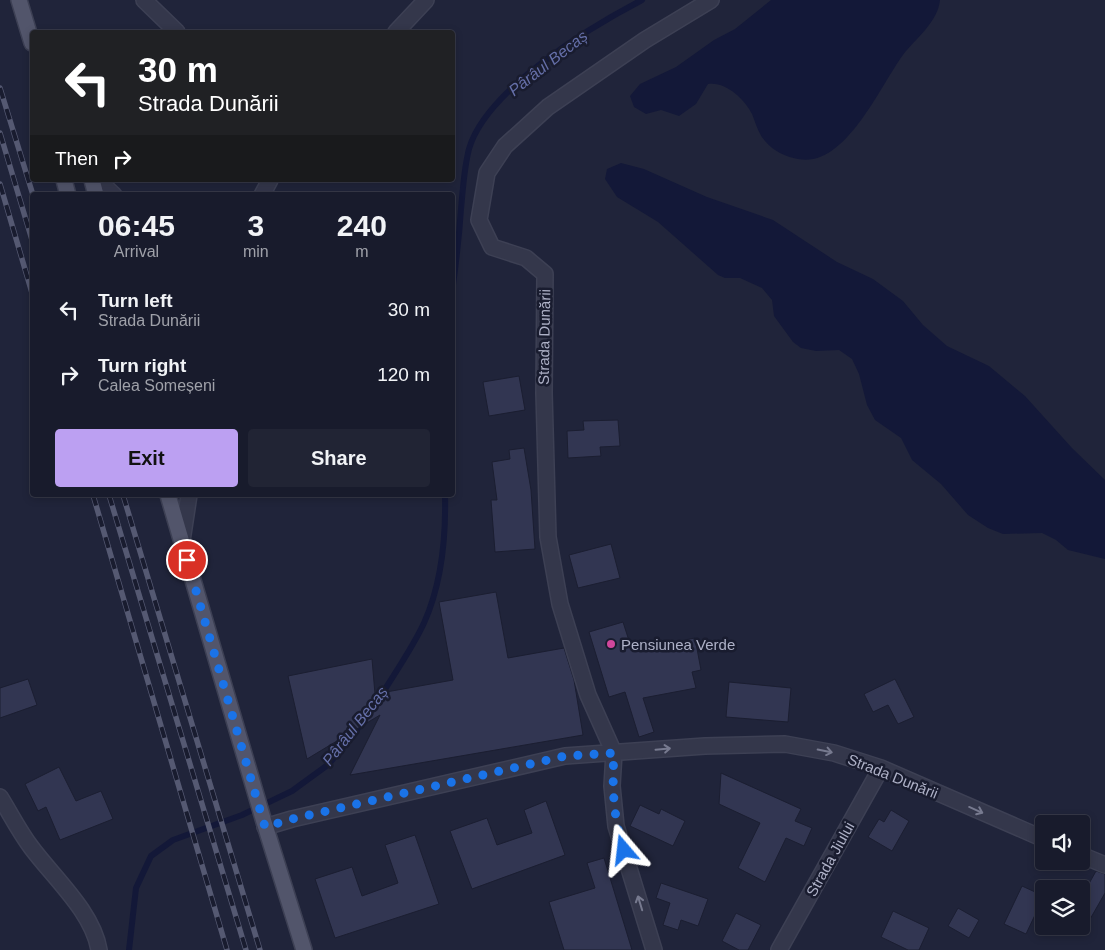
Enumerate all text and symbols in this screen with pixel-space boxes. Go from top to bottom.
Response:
water label: Pârâul Becaș [505,27,591,99]
icon: left [55,50,120,115]
text: 30 m [138,50,218,89]
text: Strada Dunării [138,91,279,116]
icon: right [108,145,136,173]
text: Then [55,148,98,169]
text: 06:45 [98,209,175,242]
text: 3 [247,209,264,242]
text: 240 [337,209,387,242]
text: Arrival [114,243,159,260]
text: min [243,243,269,260]
text: m [355,243,368,260]
street label: Strada Dunării [535,289,553,385]
text: Turn left [98,290,173,311]
icon: left [55,296,83,324]
text: 30 m [388,299,430,320]
text: Strada Dunării [98,312,200,329]
text: Turn right [98,355,186,376]
icon: right [55,361,83,389]
text: 120 m [377,364,430,385]
text: Calea Someșeni [98,377,215,394]
button: Exit [55,429,238,487]
button: Share [248,429,430,487]
pin [166,539,208,581]
icon: arrive [173,546,201,574]
place label: Pensiunea Verde [621,636,735,653]
marker: Pensiunea Verde [605,638,617,650]
water label: Pârâul Becaș [319,683,391,769]
one-way arrow [655,744,671,754]
one-way arrow [816,747,832,757]
street label: Strada Dunării [845,750,941,802]
one-way arrow [968,805,983,815]
map controls [1035,815,1090,935]
button: sound [1035,815,1090,870]
street label: Strada Jiului [803,819,857,899]
position arrow [597,823,649,875]
button: layers [1035,880,1090,935]
one-way arrow [635,896,645,912]

